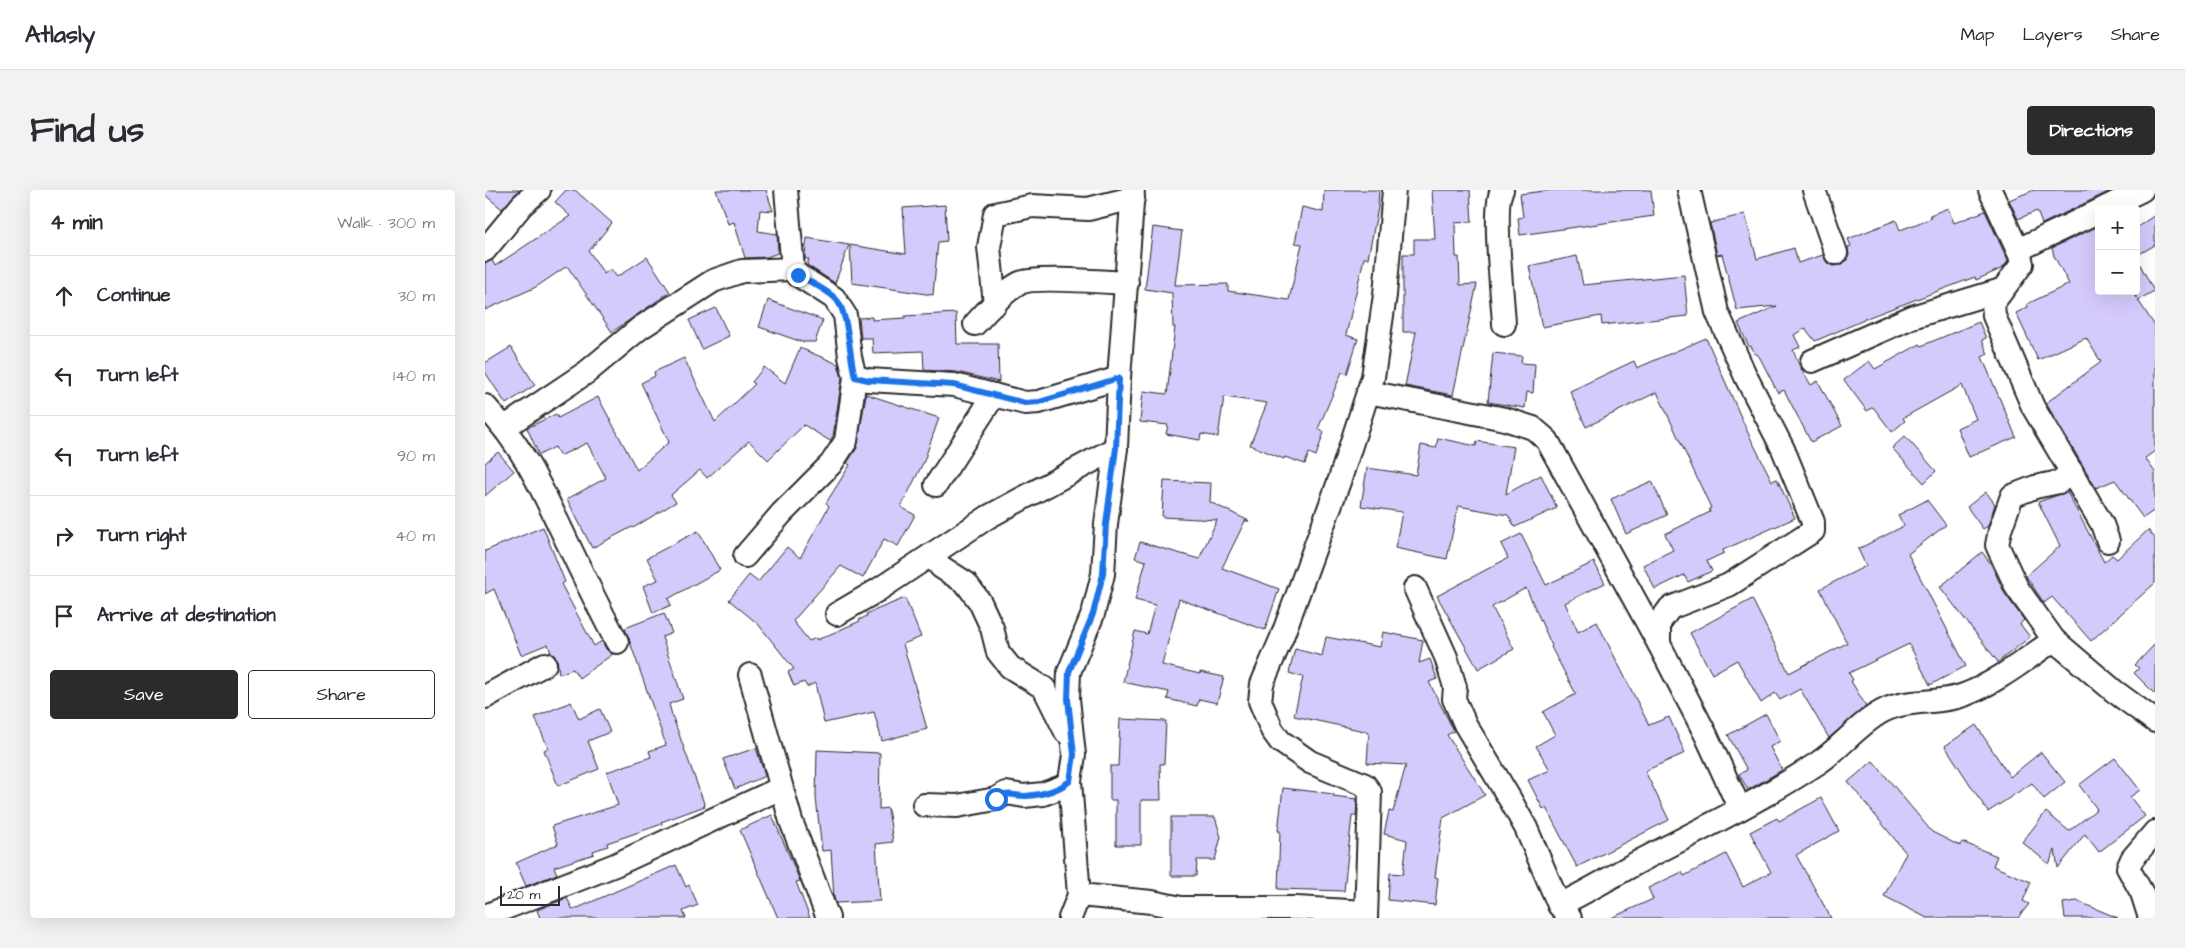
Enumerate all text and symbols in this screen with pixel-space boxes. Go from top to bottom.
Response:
text: Atlasly [25,18,95,52]
text: Map [1960,22,1994,47]
text: Layers [2022,22,2083,47]
text: Share [2111,22,2160,47]
text: Find us [30,106,144,155]
button: Directions [2027,106,2155,155]
map controls [2095,205,2140,295]
button: + [2095,205,2140,250]
text: 4 min [50,208,103,237]
text: Walk · 300 m [337,212,435,234]
button: − [2095,250,2140,295]
route end [787,264,810,287]
icon: ahead [50,282,78,310]
text: Continue [97,282,171,309]
text: 30 m [398,285,435,307]
icon: left [50,362,78,390]
text: Turn left [97,362,178,389]
text: 140 m [393,365,435,387]
icon: left [50,442,78,470]
text: Turn left [97,442,178,469]
text: 90 m [397,445,435,467]
icon: right [50,522,78,550]
text: Turn right [97,522,186,549]
text: 40 m [395,525,435,547]
icon: arrive [50,602,78,630]
text: Arrive at destination [97,602,276,629]
button: Save [50,670,238,719]
button: Share [248,670,435,719]
route start [985,788,1008,811]
scale bar [500,883,560,906]
text: 20 m [507,885,540,905]

